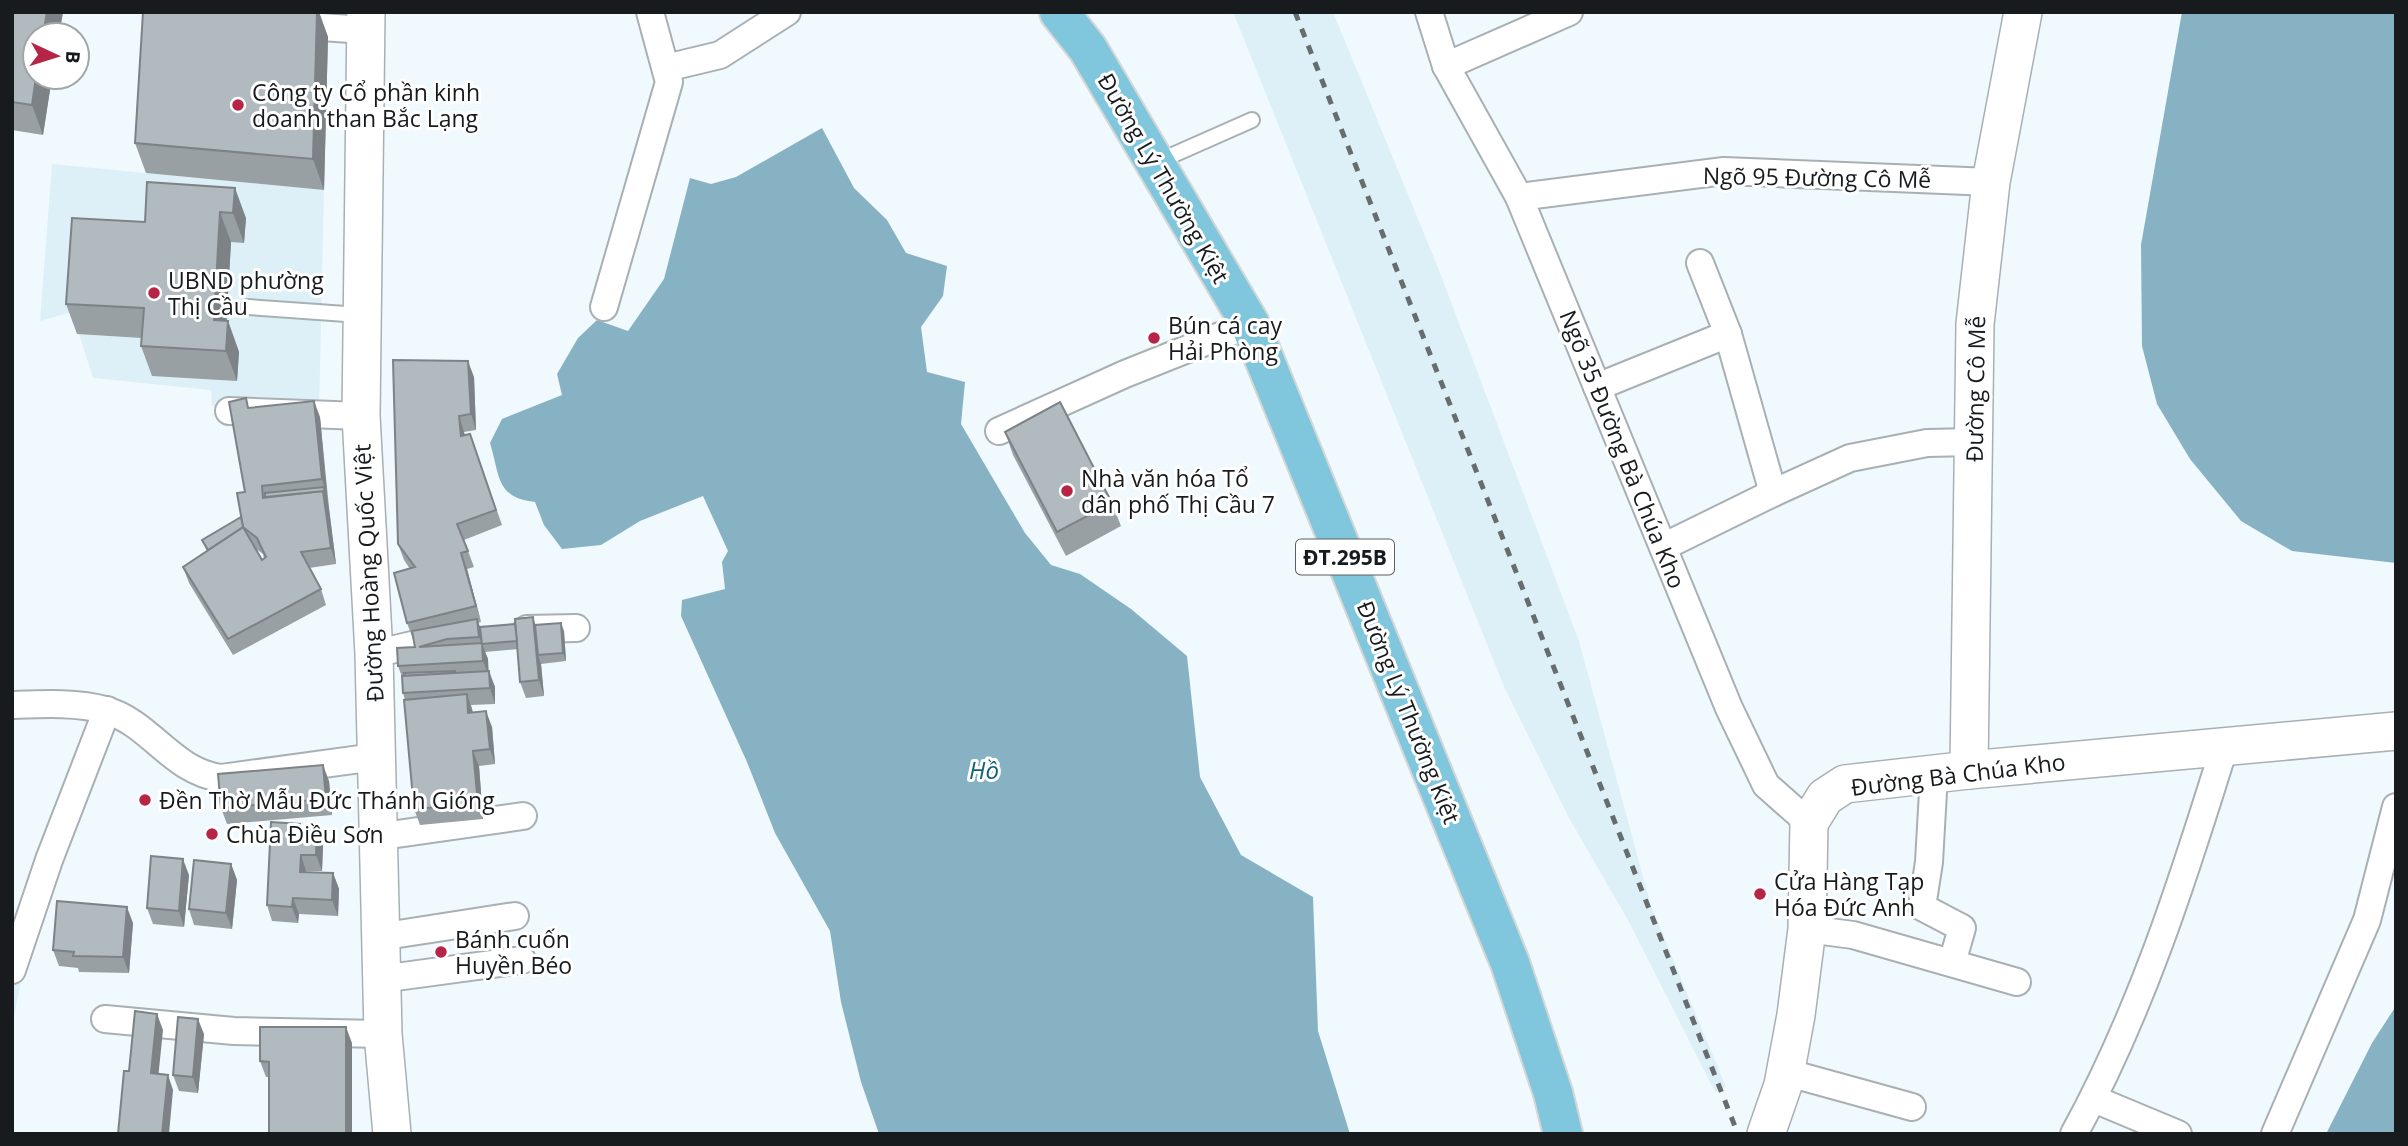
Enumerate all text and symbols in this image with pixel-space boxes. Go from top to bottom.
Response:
north arrow [21,21,91,91]
text: B [60,50,86,64]
street label: Đường Lý Thường Kiệt [1091,67,1237,289]
place label: Công ty Cổ phần kinh doanh than Bắc Lạng [252,76,480,134]
marker: Công ty Cổ phần kinh doanh than Bắc Lạng [230,97,246,113]
street label: Ngõ 95 Đường Cô Mễ [1703,159,1931,195]
place label: UBND phường Thị Cầu [168,264,324,322]
marker: UBND phường Thị Cầu [146,285,162,301]
street label: Ngõ 35 Đường Bà Chúa Kho [1552,305,1694,593]
place label: Bún cá cay Hải Phòng [1168,309,1283,367]
street label: Đường Cô Mễ [1958,316,1992,462]
marker: Bún cá cay Hải Phòng [1146,330,1162,346]
street label: Đường Hoàng Quốc Việt [345,443,391,703]
place label: Nhà văn hóa Tổ dân phố Thị Cầu 7 [1081,462,1275,520]
marker: Nhà văn hóa Tổ dân phố Thị Cầu 7 [1059,483,1075,499]
road number: ĐT.295B [1296,540,1394,574]
street label: Đường Lý Thường Kiệt [1350,596,1468,828]
street label: Đường Bà Chúa Kho [1849,745,2067,803]
water label: Hồ [969,753,999,786]
place label: Đền Thờ Mẫu Đức Thánh Gióng [159,784,495,816]
marker: Đền Thờ Mẫu Đức Thánh Gióng [137,792,153,808]
place label: Chùa Điều Sơn [226,818,384,850]
marker: Chùa Điều Sơn [204,826,220,842]
place label: Cửa Hàng Tạp Hóa Đức Anh [1774,865,1924,923]
marker: Cửa Hàng Tạp Hóa Đức Anh [1752,886,1768,902]
place label: Bánh cuốn Huyền Béo [455,923,572,981]
marker: Bánh cuốn Huyền Béo [433,944,449,960]

